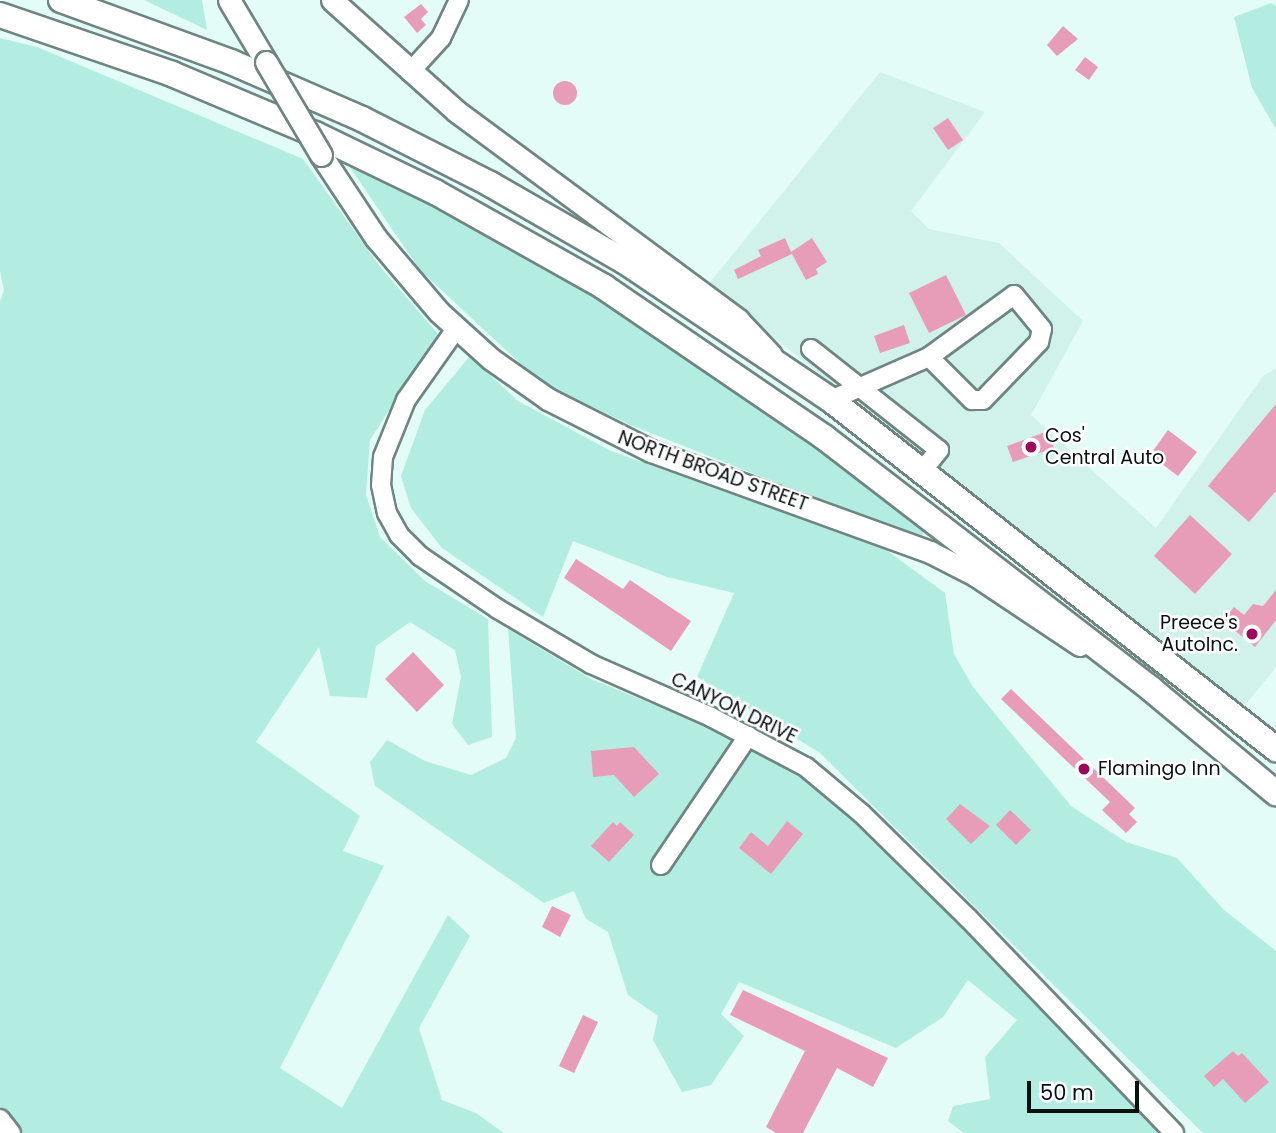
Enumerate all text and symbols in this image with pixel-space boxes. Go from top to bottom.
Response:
place label: Cos' Central Auto [1045,425,1164,469]
street label: NORTH BROAD STREET [615,426,811,516]
marker: Cos' Central Auto [1023,439,1039,455]
place label: Preece's AutoInc. [1160,612,1238,656]
marker: Preece's AutoInc. [1244,626,1260,642]
street label: CANYON DRIVE [667,668,801,748]
place label: Flamingo Inn [1098,758,1221,780]
marker: Flamingo Inn [1076,761,1092,777]
scale bar [1031,1066,1143,1110]
text: 50 m [1040,1078,1094,1107]

